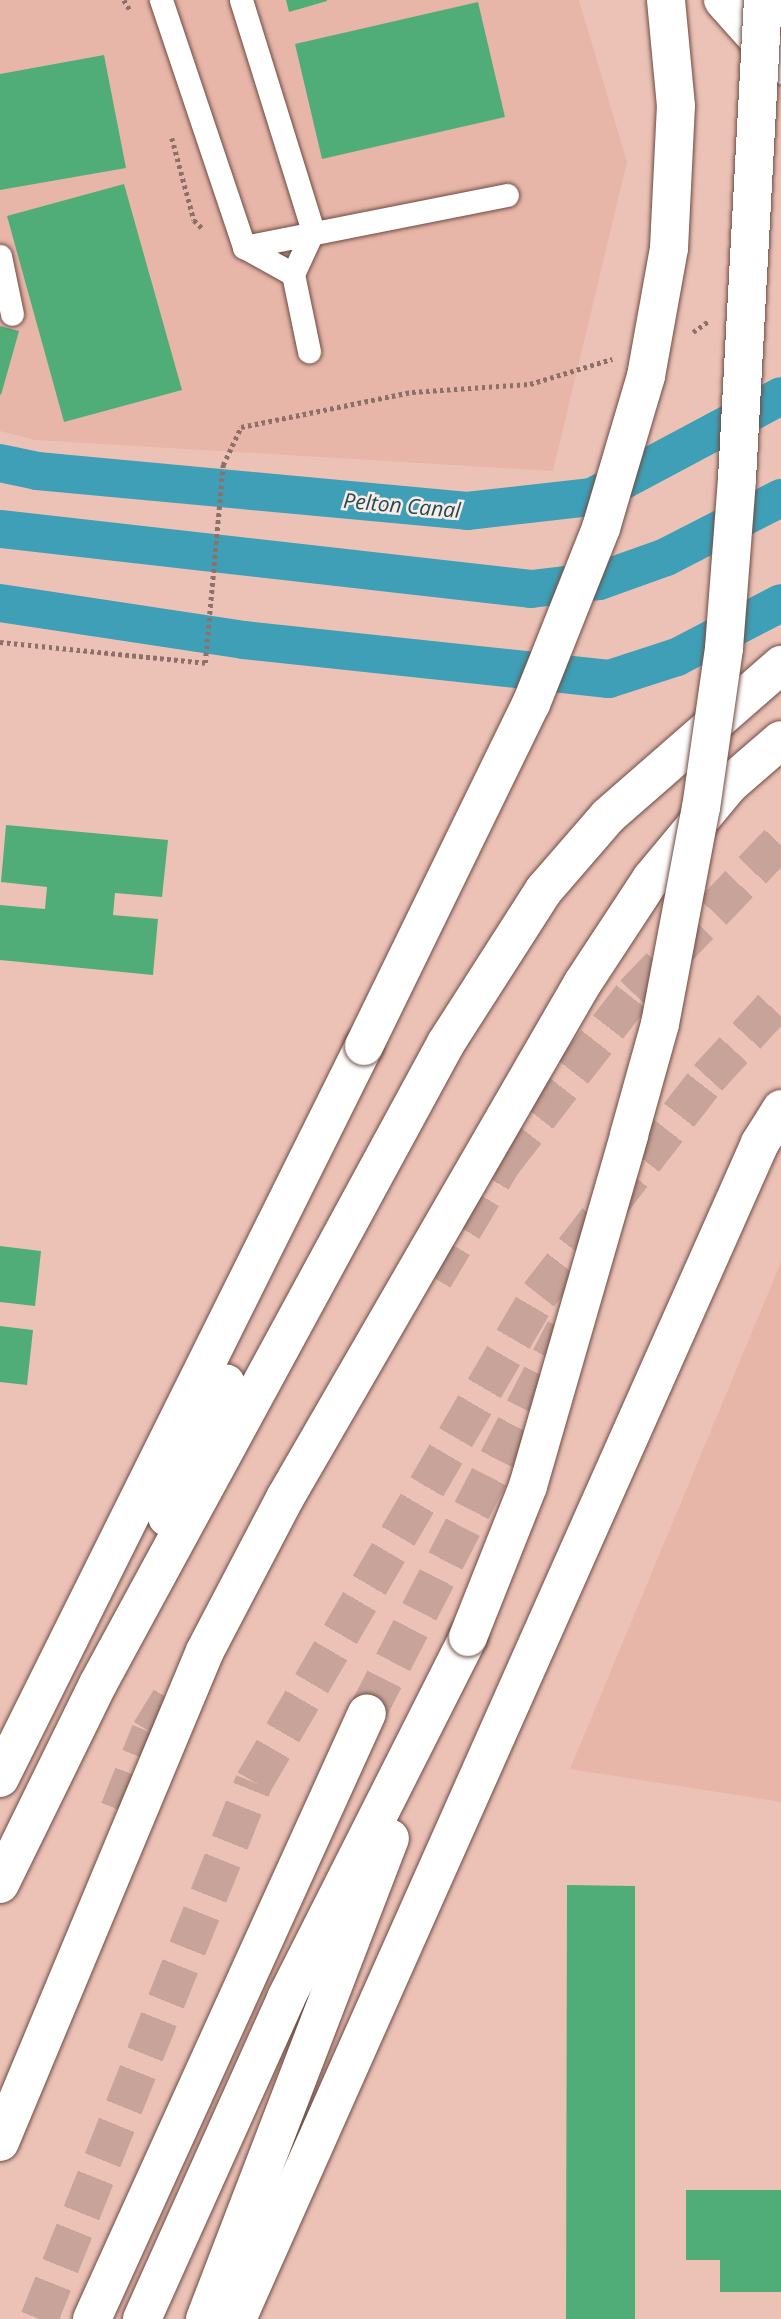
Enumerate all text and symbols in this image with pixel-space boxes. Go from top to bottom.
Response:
water label: Pelton Canal [342,487,462,523]

